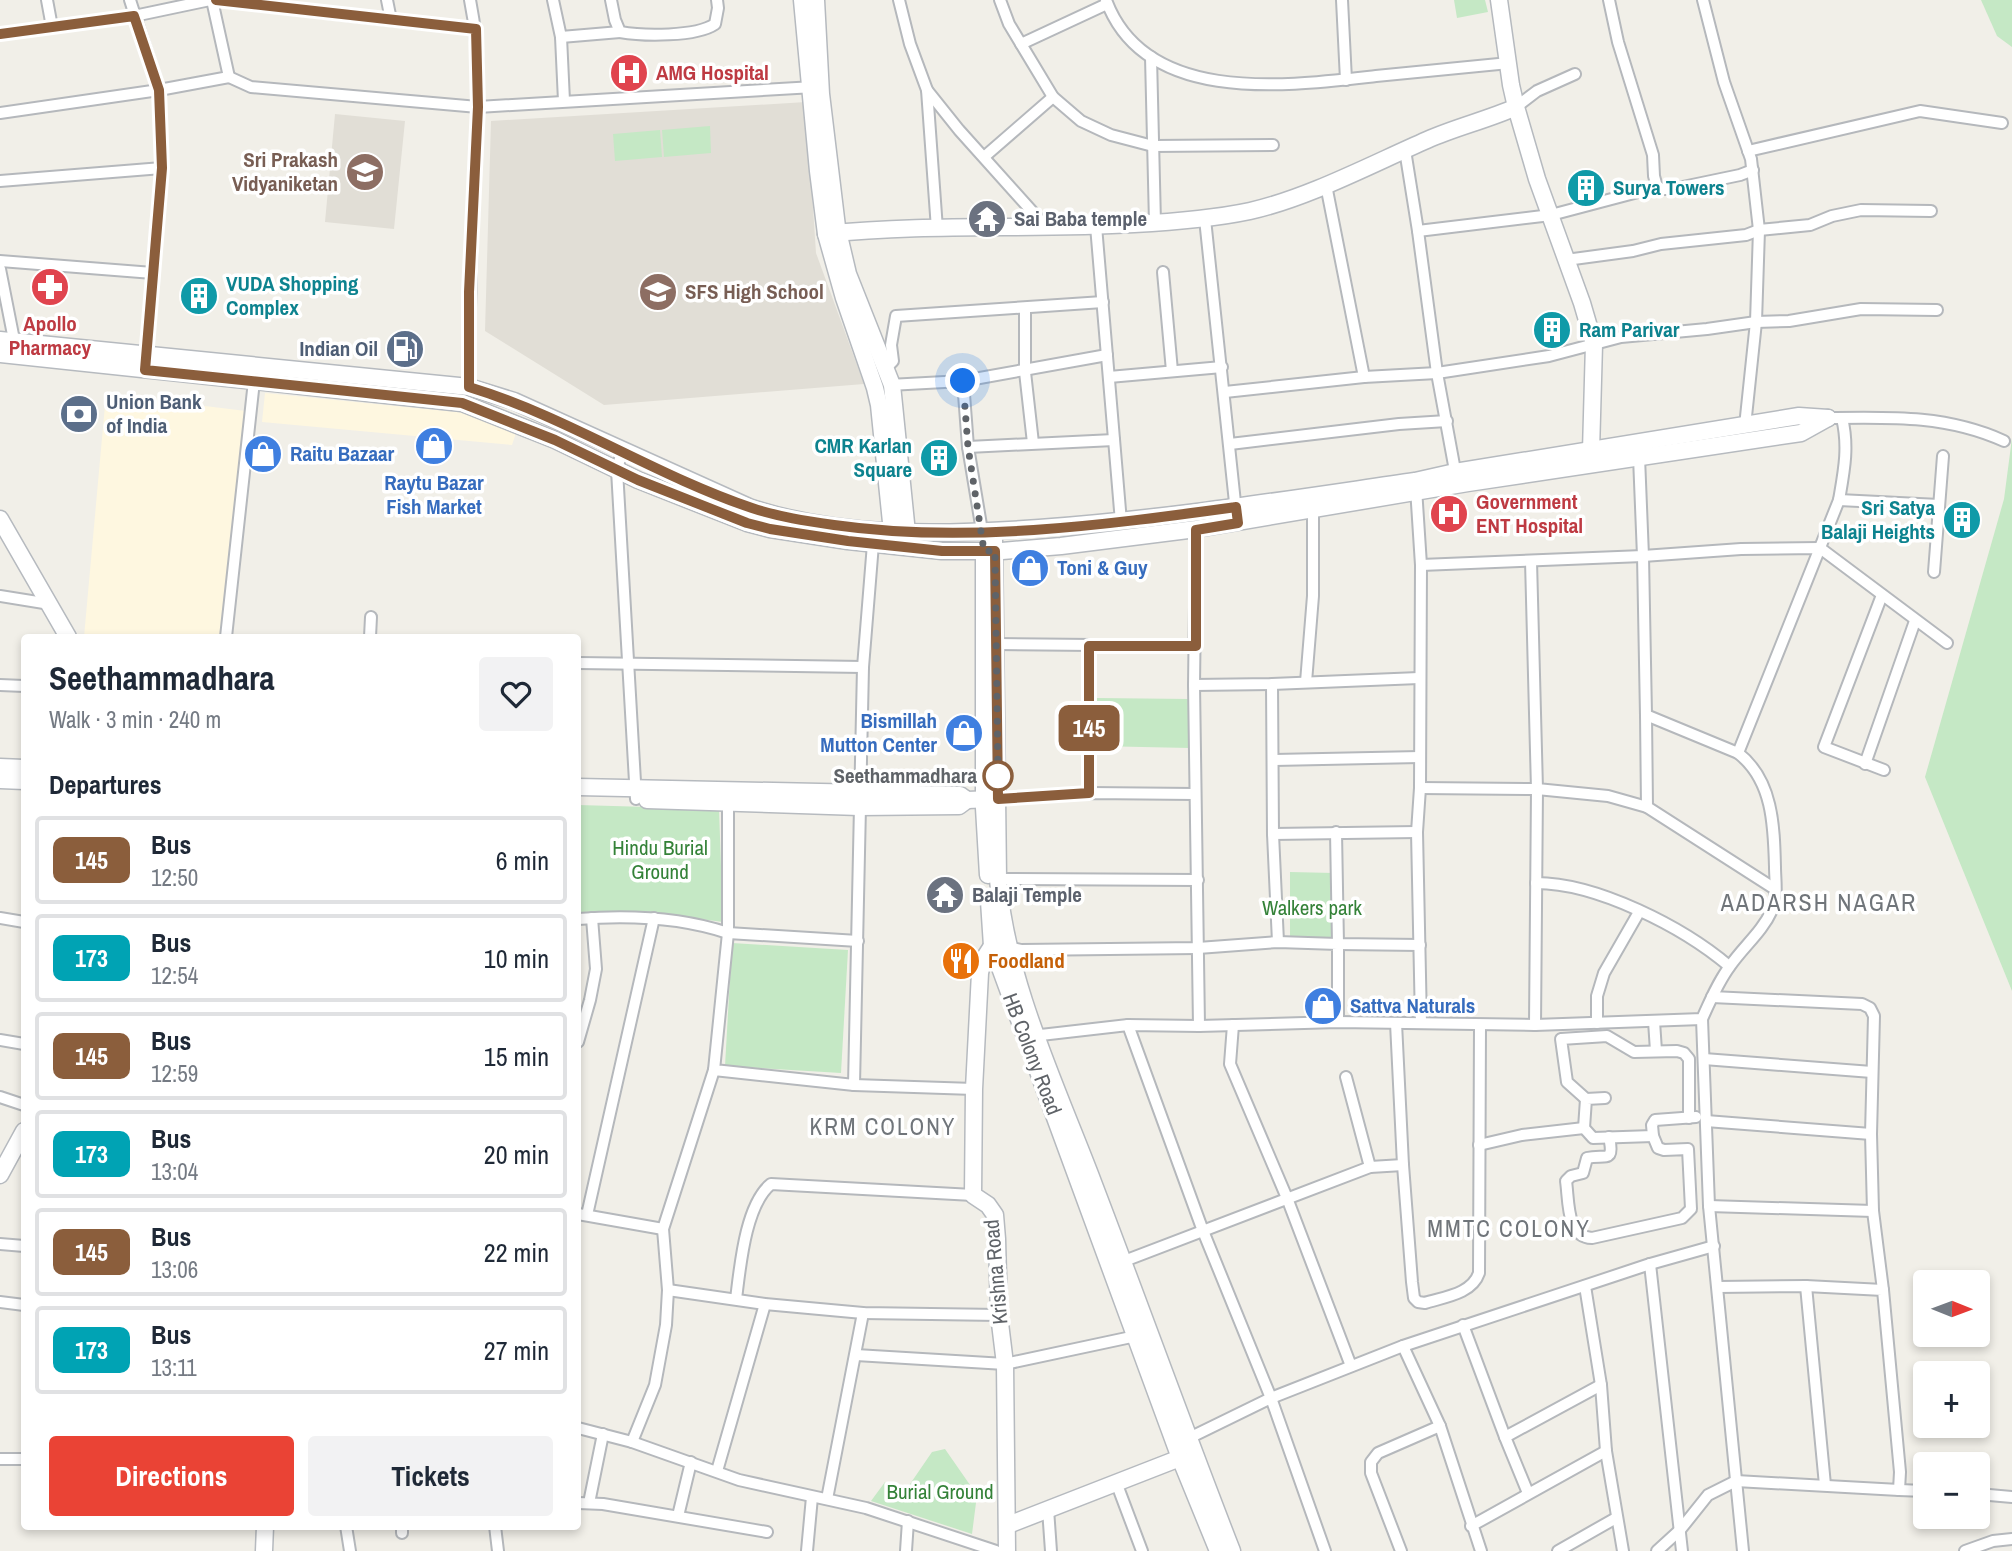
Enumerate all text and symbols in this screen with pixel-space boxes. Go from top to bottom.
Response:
hospital icon: AMG Hospital [608,52,650,94]
place label: AMG Hospital [656,58,769,87]
place label: Sri Prakash Vidyaniketan [232,145,338,198]
school or university icon: Sri Prakash Vidyaniketan [344,151,386,193]
building icon: Surya Towers [1565,167,1607,209]
place label: Surya Towers [1613,173,1725,202]
temple icon: Sai Baba temple [966,198,1008,240]
place label: Sai Baba temple [1014,204,1147,233]
pharmacy icon: Apollo Pharmacy [29,266,71,308]
place label: VUDA Shopping Complex [226,269,359,322]
school or university icon: SFS High School [637,271,679,313]
building icon: VUDA Shopping Complex [178,275,220,317]
place label: SFS High School [685,277,824,306]
place label: Apollo Pharmacy [9,309,92,362]
building icon: Ram Parivar [1531,309,1573,351]
place label: Ram Parivar [1579,315,1680,344]
fuel station icon: Indian Oil [384,328,426,370]
place label: Indian Oil [300,334,378,363]
your location [945,363,980,398]
place label: Union Bank of India [106,387,202,440]
bank icon: Union Bank of India [58,393,100,435]
shop icon: Raytu Bazar Fish Market [413,425,455,467]
place label: CMR Karlan Square [814,431,912,484]
shop icon: Raitu Bazaar [242,433,284,475]
building icon: CMR Karlan Square [918,437,960,479]
place label: Raitu Bazaar [290,439,395,468]
place label: Raytu Bazar Fish Market [384,468,484,521]
place label: Government ENT Hospital [1476,487,1583,540]
hospital icon: Government ENT Hospital [1428,493,1470,535]
place label: Sri Satya Balaji Heights [1821,493,1935,546]
building icon: Sri Satya Balaji Heights [1941,499,1983,541]
shop icon: Toni & Guy [1009,547,1051,589]
place label: Toni & Guy [1057,553,1148,582]
text: Seethammadhara [49,656,275,700]
button: heart [479,657,553,731]
text: Walk · 3 min · 240 m [49,704,221,735]
line badge: 145 [1049,705,1129,751]
place label: Bismillah Mutton Center [820,706,937,759]
shop icon: Bismillah Mutton Center [943,712,985,754]
text: 145 [1073,712,1105,744]
place label: Seethammadhara [833,761,977,790]
marker: Seethammadhara [983,761,1013,791]
text: Departures [49,767,162,802]
text: Bus [151,827,191,862]
park label: Hindu Burial Ground [612,833,708,886]
text: 6 min [496,843,549,878]
text: 145 [75,844,108,876]
text: 12:50 [151,862,198,893]
temple icon: Balaji Temple [924,874,966,916]
place label: Balaji Temple [972,880,1082,909]
district label: AADARSH NAGAR [1720,886,1917,918]
park label: Walkers park [1262,893,1362,922]
text: Bus [151,925,191,960]
restaurant icon: Foodland [940,940,982,982]
text: 10 min [484,941,549,976]
text: 173 [75,942,108,974]
place label: Foodland [988,946,1065,975]
text: 12:54 [151,960,198,991]
shop icon: Sattva Naturals [1302,985,1344,1027]
street label: HB Colony Road [996,989,1069,1119]
place label: Sattva Naturals [1350,991,1475,1020]
text: Bus [151,1023,191,1058]
text: 15 min [484,1039,549,1074]
text: 145 [75,1040,108,1072]
text: 12:59 [151,1058,198,1089]
district label: KRM COLONY [810,1111,956,1142]
text: Bus [151,1121,191,1156]
text: 20 min [484,1137,549,1172]
text: 173 [75,1138,108,1170]
text: 13:04 [151,1156,198,1187]
district label: MMTC COLONY [1427,1213,1591,1244]
street label: Krishna Road [976,1218,1015,1326]
text: Bus [151,1219,191,1254]
text: 22 min [484,1235,549,1270]
text: 145 [75,1236,108,1268]
text: 13:06 [151,1254,198,1285]
north arrow [1913,1270,1990,1348]
map controls [1913,1270,1990,1529]
text: Bus [151,1317,191,1352]
text: 27 min [484,1333,549,1368]
text: 173 [75,1334,108,1366]
text: 13:11 [151,1352,197,1383]
button: + [1913,1361,1990,1438]
button: Directions [49,1436,294,1516]
button: Tickets [308,1436,553,1516]
button: − [1913,1452,1990,1529]
park label: Burial Ground [886,1477,994,1506]

